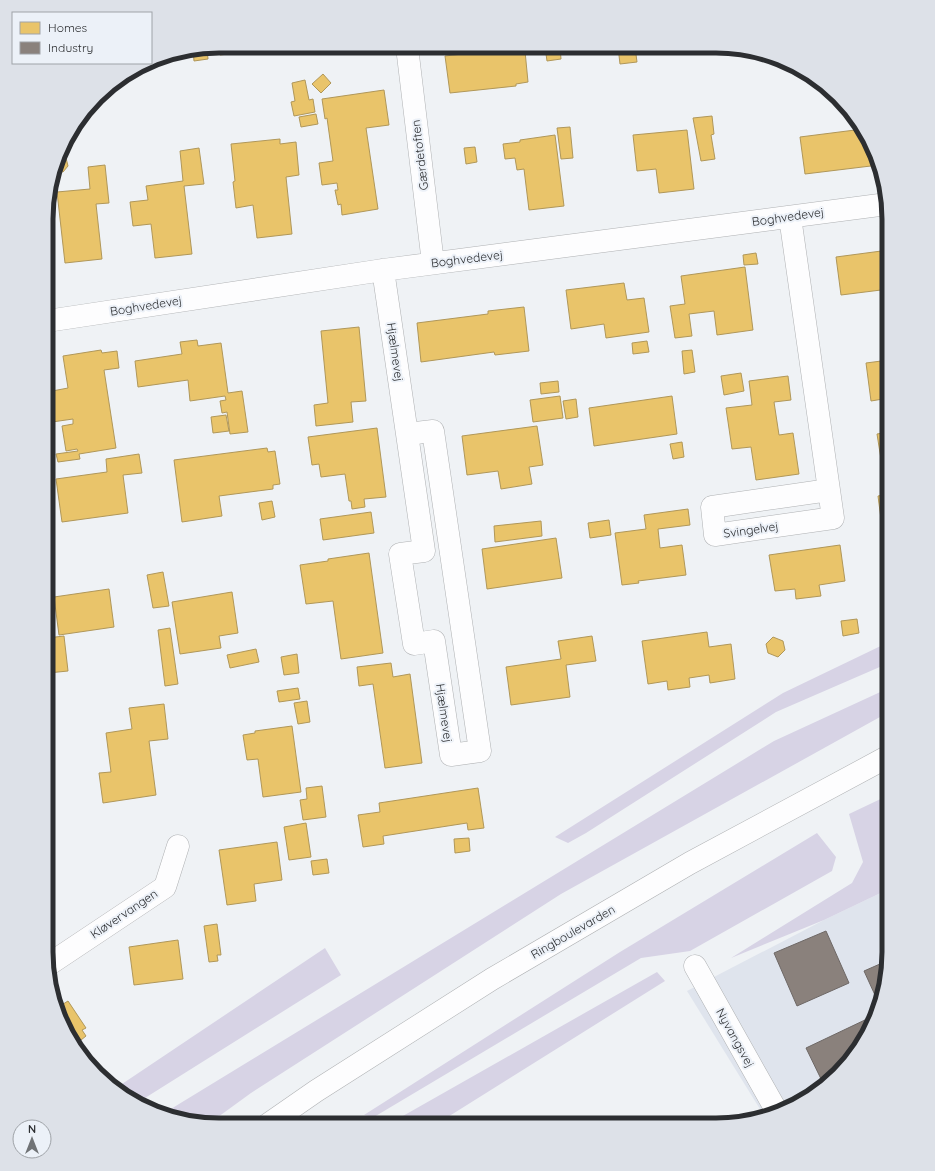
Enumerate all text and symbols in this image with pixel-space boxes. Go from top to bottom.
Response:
legend [12,12,152,64]
text: Homes [48,20,88,35]
text: Industry [48,40,93,55]
street label: Gærdetoften [408,119,431,191]
street label: Boghvedevej [751,204,825,229]
street label: Boghvedevej [430,247,504,270]
street label: Boghvedevej [109,292,183,319]
street label: Hjælmevej [384,321,407,382]
street label: Svingelvej [722,518,779,541]
street label: Hjælmevej [433,682,456,743]
street label: Kløvervangen [87,886,160,942]
street label: Ringboulevarden [528,901,618,962]
street label: Nyvangsvej [713,1006,758,1070]
north arrow [12,1119,52,1159]
text: N [28,1122,36,1136]

